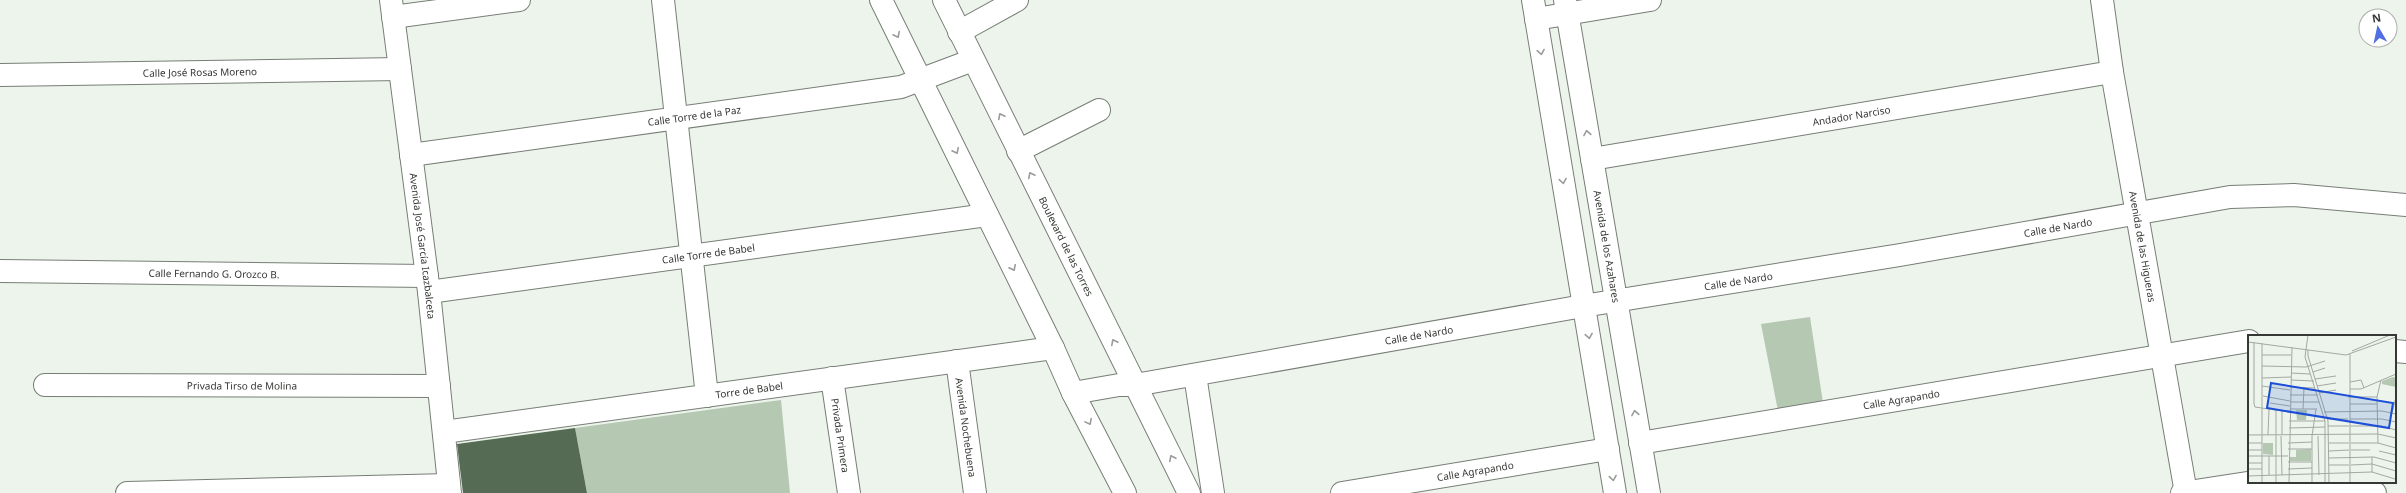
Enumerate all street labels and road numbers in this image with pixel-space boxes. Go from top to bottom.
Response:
street label: Calle José Rosas Moreno [143,64,257,80]
street label: Calle Torre de la Paz [647,102,742,129]
street label: Andador Narciso [1811,102,1891,129]
street label: Avenida José García Icazbalceta [407,172,439,320]
street label: Avenida de los Azahares [1591,189,1623,304]
street label: Avenida de las Higueras [2126,190,2159,304]
street label: Boulevard de las Torres [1036,194,1097,299]
street label: Calle de Nardo [2023,214,2093,240]
street label: Calle Torre de Babel [661,240,756,267]
street label: Calle Fernando G. Orozco B. [149,266,279,281]
street label: Calle de Nardo [1703,269,1774,293]
street label: Calle de Nardo [1384,322,1454,348]
street label: Avenida Nochebuena [952,377,980,478]
street label: Privada Tirso de Molina [187,378,297,393]
street label: Torre de Babel [714,378,784,402]
street label: Calle Agrapando [1862,386,1941,413]
street label: Privada Primera [828,397,853,474]
street label: Calle Agrapando [1436,458,1515,484]

